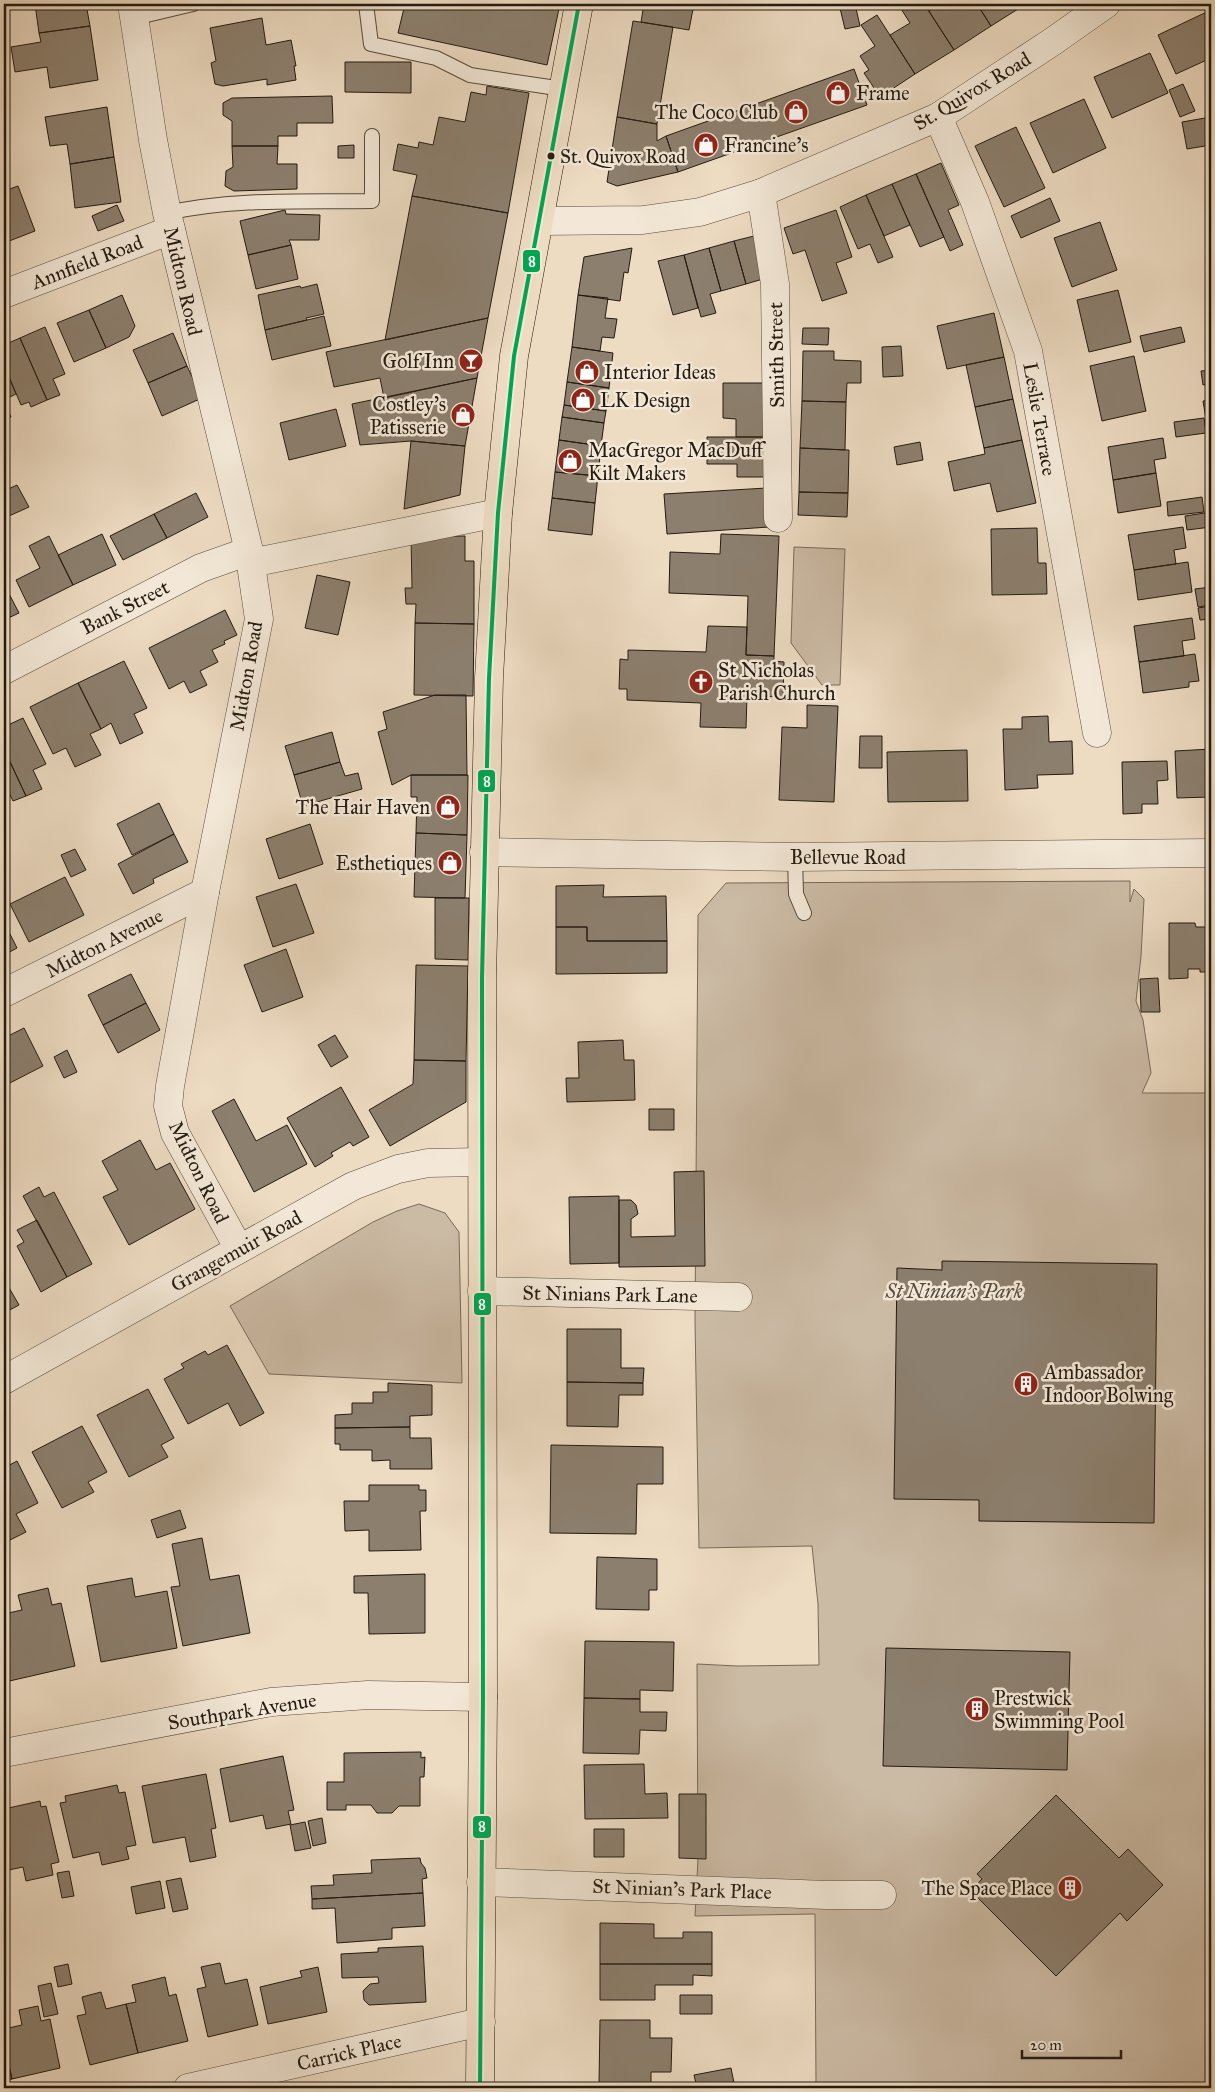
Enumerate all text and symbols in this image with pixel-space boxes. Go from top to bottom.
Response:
street label: St. Quivox Road [909,47,1035,135]
shop icon: Frame [825,80,851,106]
place label: Frame [856,81,910,105]
shop icon: The Coco Club [783,99,809,125]
place label: The Coco Club [654,100,778,124]
shop icon: Francine's [693,132,719,158]
place label: Francine's [724,133,809,157]
place label: St. Quivox Road [560,145,686,168]
marker: St. Quivox Road [546,151,556,161]
street label: Midton Road [159,224,207,338]
street label: Annfield Road [27,230,146,295]
line badge: 8 [522,249,541,273]
text: 8 [528,253,536,270]
street label: Smith Street [763,302,789,408]
bar icon: Golf Inn [458,348,484,374]
place label: Golf Inn [383,349,454,373]
shop icon: Interior Ideas [574,359,600,385]
place label: Interior Ideas [604,360,716,384]
street label: Leslie Terrace [1018,361,1062,477]
shop icon: LK Design [570,387,596,413]
place label: LK Design [600,388,691,413]
place label: Costley's Patisserie [370,392,446,439]
shop icon: Costley's Patisserie [450,402,476,428]
place label: MacGregor MacDuff Kilt Makers [588,438,766,485]
shop icon: MacGregor MacDuff Kilt Makers [557,448,583,474]
street label: Bank Street [77,575,173,639]
street label: Midton Road [225,619,267,733]
place label: St Nicholas Parish Church [718,658,836,705]
church icon: St Nicholas Parish Church [688,669,714,695]
line badge: 8 [477,769,496,793]
text: 8 [483,773,491,790]
shop icon: The Hair Haven [435,794,461,820]
place label: The Hair Haven [295,795,430,819]
street label: Bellevue Road [790,845,906,869]
shop icon: Esthetiques [437,850,463,876]
place label: Esthetiques [336,851,432,876]
street label: Midton Avenue [41,903,167,983]
street label: Midton Road [164,1117,234,1227]
street label: Grangemuir Road [166,1205,306,1298]
park label: St Ninian's Park [884,1279,1023,1303]
street label: St Ninians Park Lane [522,1280,698,1308]
line badge: 8 [473,1292,492,1316]
text: 8 [478,1296,486,1313]
place label: Ambassador Indoor Bolwing [1043,1360,1174,1408]
building icon: Ambassador Indoor Bolwing [1013,1371,1039,1397]
place label: Prestwick Swimming Pool [994,1686,1125,1734]
street label: Southpark Avenue [166,1687,318,1735]
building icon: Prestwick Swimming Pool [964,1696,990,1722]
line badge: 8 [472,1815,492,1839]
text: 8 [478,1818,486,1835]
street label: St Ninian's Park Place [592,1874,772,1904]
building icon: The Space Place [1057,1875,1083,1901]
place label: The Space Place [921,1876,1052,1900]
scale bar [1022,2027,1121,2059]
street label: Carrick Place [294,2028,404,2076]
text: 20 m [1030,2036,1062,2054]

